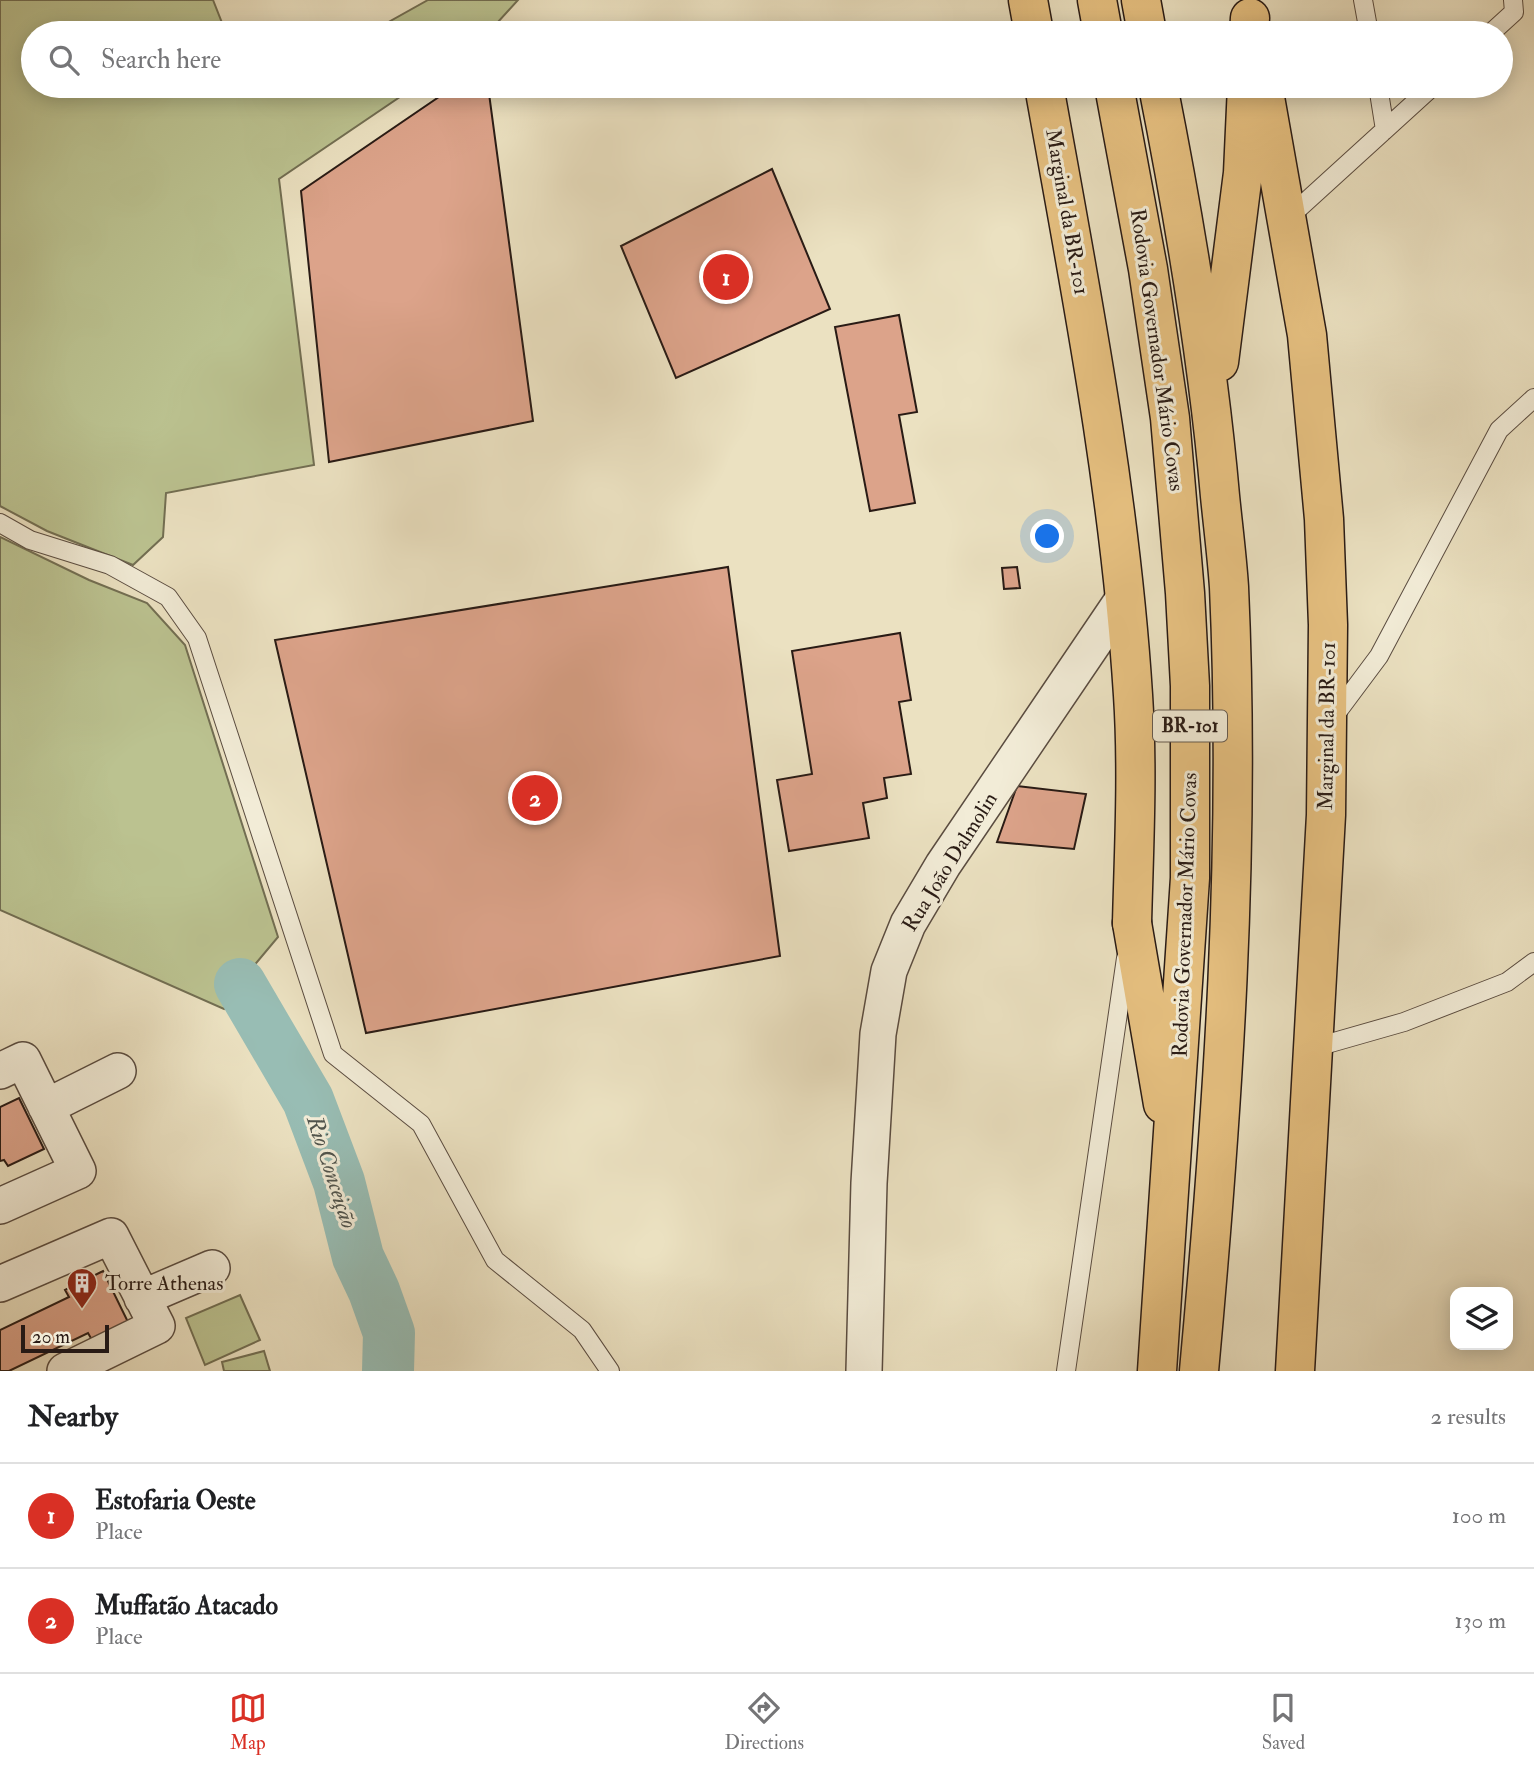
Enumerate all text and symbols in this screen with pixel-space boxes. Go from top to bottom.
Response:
search box [21,21,1513,98]
icon: search [45,41,83,79]
text: Search here [101,44,221,76]
street label: Marginal da BR-101 [1039,127,1095,297]
street label: Rodovia Governador Mário Covas [1124,207,1190,493]
pin: 1 [703,251,749,303]
your location [1030,519,1064,553]
street label: Marginal da BR-101 [1312,642,1342,810]
road number: BR-101 [1153,710,1227,741]
pin: 2 [512,772,558,824]
street label: Rodovia Governador Mário Covas [1167,772,1203,1058]
street label: Rua João Dalmolin [896,787,1004,937]
water label: Rio Conceição [300,1111,364,1232]
building icon: Torre Athenas [65,1266,99,1310]
place label: Torre Athenas [105,1270,223,1297]
map controls [1450,1287,1513,1350]
button: layers [1450,1287,1513,1350]
scale bar [21,1322,108,1354]
text: 20 m [32,1325,70,1349]
text: Nearby [28,1398,118,1435]
text: 2 results [1431,1402,1506,1431]
text: Estofaria Oeste [95,1485,256,1517]
text: 1 [47,1501,55,1530]
text: 100 m [1452,1501,1506,1530]
text: Place [95,1517,143,1546]
text: Muffatão Atacado [95,1590,278,1622]
text: 2 [45,1606,57,1635]
text: 130 m [1454,1606,1506,1635]
text: Place [95,1622,143,1651]
tab: Map [229,1689,267,1755]
tab: Directions [724,1689,804,1755]
tab: Saved [1262,1689,1305,1755]

